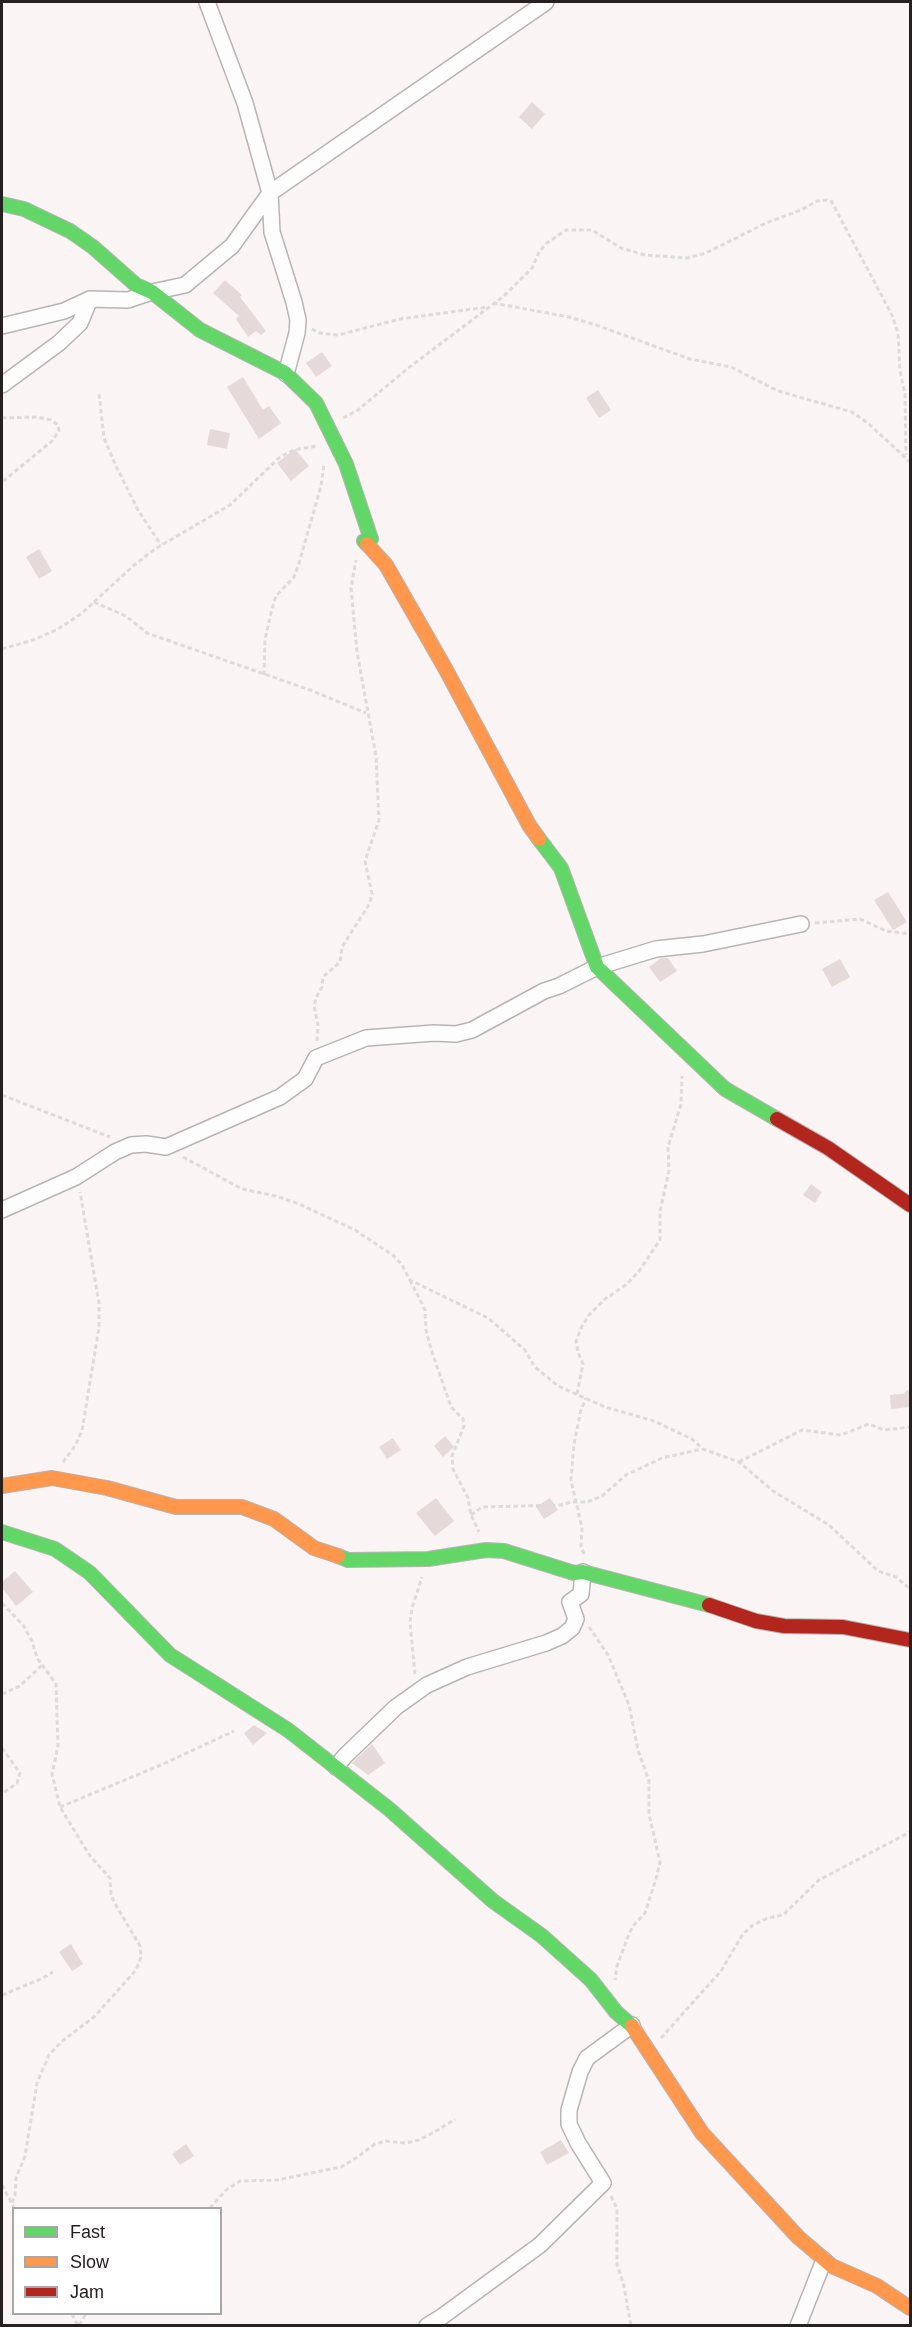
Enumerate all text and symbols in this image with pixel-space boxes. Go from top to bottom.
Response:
legend [12,2207,222,2315]
text: Fast [70,2222,105,2242]
text: Slow [70,2252,109,2272]
text: Jam [70,2282,104,2302]

